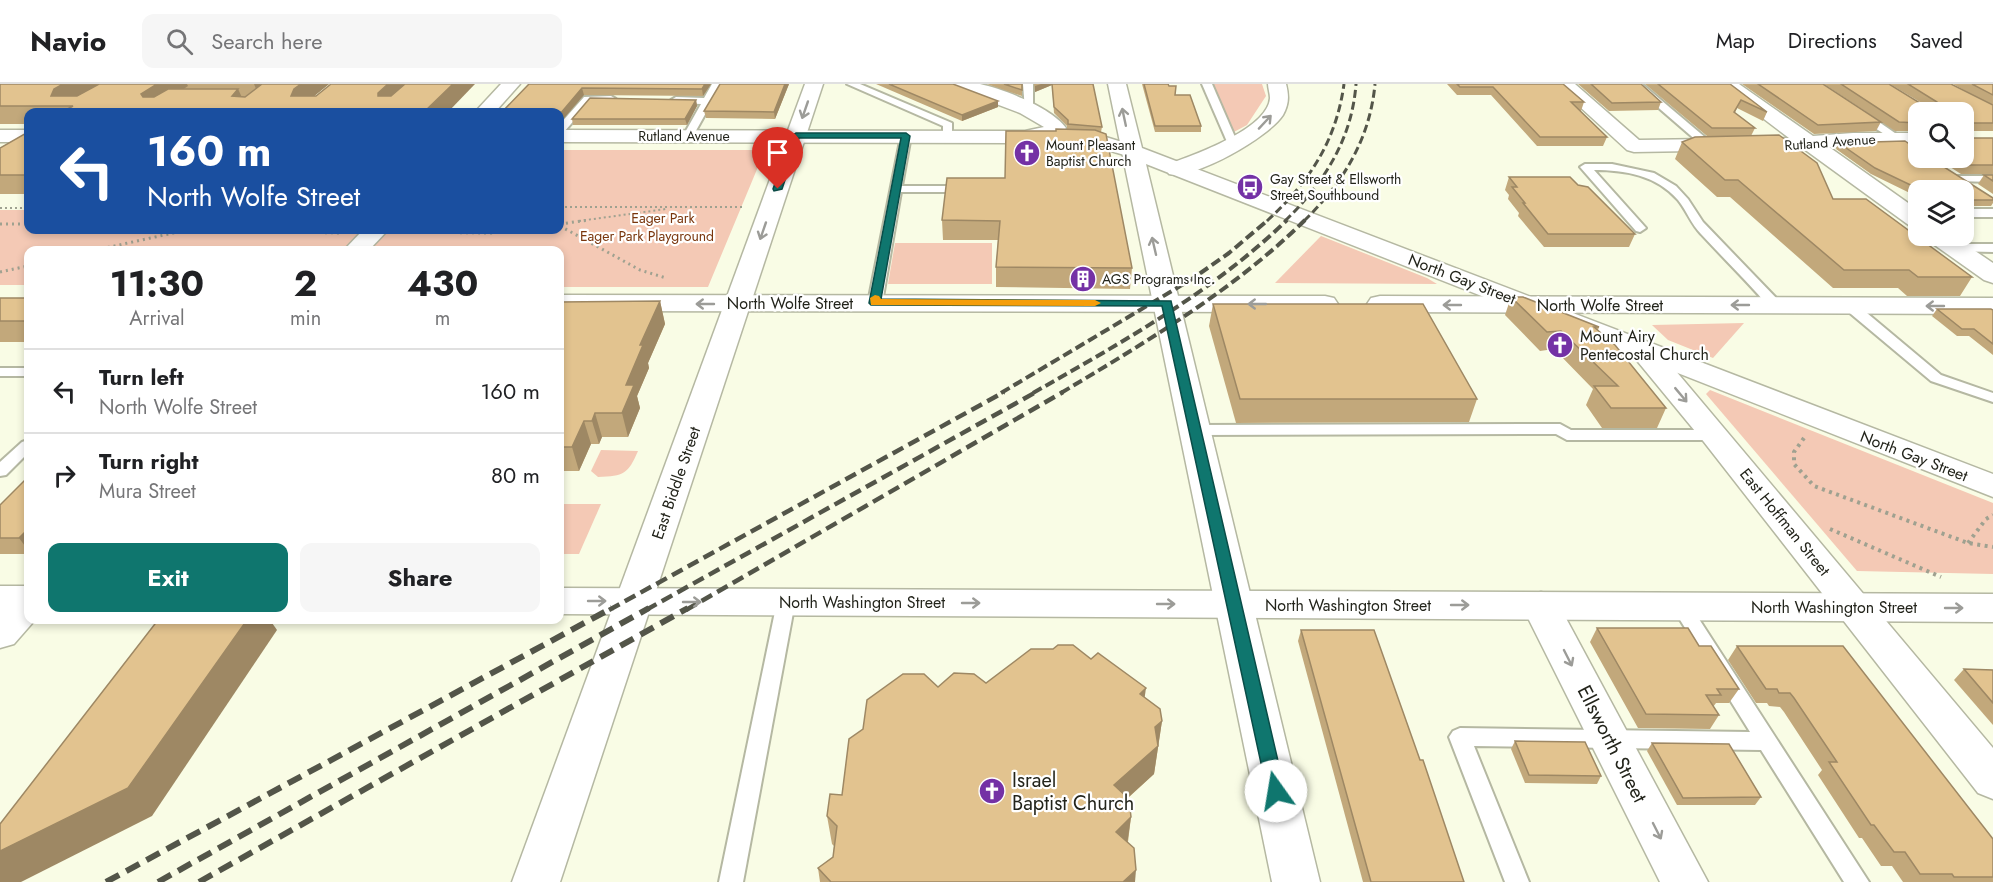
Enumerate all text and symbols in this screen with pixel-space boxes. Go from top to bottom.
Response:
search box [142,14,562,68]
text: Navio [30,21,106,62]
icon: search [163,25,196,58]
text: Search here [211,25,322,57]
text: Map [1716,26,1755,56]
text: Directions [1788,26,1877,56]
text: Saved [1910,26,1963,56]
one-way arrow [798,100,809,119]
map controls [1908,102,1974,246]
button: search [1908,102,1974,168]
one-way arrow [1118,108,1129,128]
one-way arrow [1258,115,1272,130]
text: 160 m [147,121,271,182]
street label: Rutland Avenue [638,126,730,146]
pin [752,127,803,189]
street label: Rutland Avenue [1784,129,1876,155]
icon: left [48,132,126,210]
place label: Mount Pleasant Baptist Church [1046,135,1136,171]
icon: arrive [761,136,794,169]
church icon: Mount Pleasant Baptist Church [1012,138,1042,168]
place label: Gay Street & Ellsworth Street Southbound [1270,169,1401,205]
bus stop icon: Gay Street & Ellsworth Street Southbound [1235,172,1265,202]
text: North Wolfe Street [147,177,360,216]
button: layers [1908,180,1974,246]
park label: Eager Park [631,208,696,228]
one-way arrow [757,221,768,240]
park label: Eager Park Playground [580,226,714,246]
one-way arrow [1147,237,1159,256]
street label: North Gay Street [1405,248,1519,310]
text: 11:30 [110,257,204,309]
text: 2 [294,257,317,309]
text: 430 [407,257,478,309]
building icon: AGS Programs Inc. [1068,264,1098,294]
place label: AGS Programs Inc. [1102,269,1215,289]
street label: North Wolfe Street [727,292,853,315]
street label: North Wolfe Street [1537,294,1663,317]
one-way arrow [695,298,715,310]
one-way arrow [1247,298,1267,310]
one-way arrow [1442,299,1462,311]
one-way arrow [1730,299,1750,311]
one-way arrow [1925,300,1945,312]
text: Arrival [129,304,185,333]
text: min [290,304,321,333]
text: m [435,304,450,333]
place label: Mount Airy Pentecostal Church [1580,325,1709,366]
church icon: Mount Airy Pentecostal Church [1545,330,1575,360]
text: Turn left [99,361,184,393]
icon: left [48,375,81,408]
text: 160 m [480,375,540,407]
one-way arrow [1675,387,1688,403]
text: North Wolfe Street [99,393,257,422]
street label: East Biddle Street [646,423,706,542]
street label: North Gay Street [1857,425,1971,487]
text: Turn right [99,445,199,477]
icon: right [48,459,81,492]
text: 80 m [491,459,540,491]
street label: East Hoffman Street [1734,463,1836,581]
text: Mura Street [99,477,196,506]
button: Exit [48,543,288,612]
button: Share [300,543,540,612]
street label: North Washington Street [779,591,945,614]
street label: North Washington Street [1265,594,1431,617]
one-way arrow [586,595,606,607]
one-way arrow [682,596,702,608]
street label: North Washington Street [1751,596,1917,619]
one-way arrow [960,597,980,609]
one-way arrow [1155,598,1175,610]
one-way arrow [1450,599,1470,611]
one-way arrow [1944,602,1964,614]
one-way arrow [1562,648,1574,666]
street label: Ellsworth Street [1570,680,1654,808]
position arrow [1244,759,1308,823]
place label: Israel Baptist Church [1012,766,1134,818]
church icon: Israel Baptist Church [977,776,1007,806]
one-way arrow [1652,821,1664,839]

